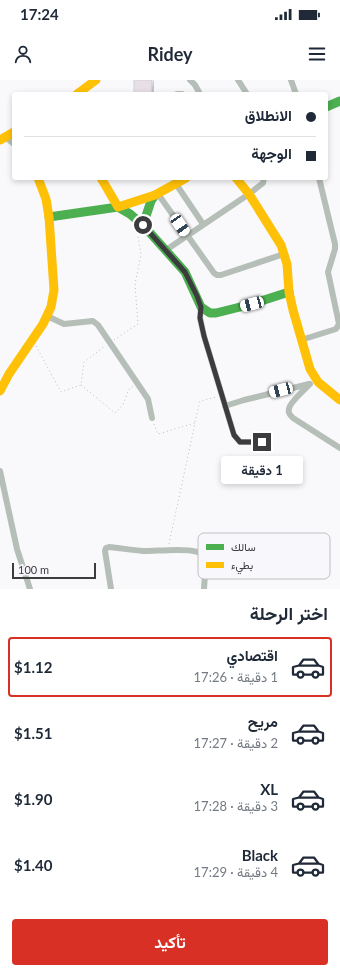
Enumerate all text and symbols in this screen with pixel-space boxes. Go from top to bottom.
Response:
text: 17:24 [20,5,59,23]
icon: person [12,43,34,65]
text: Ridey [147,43,193,65]
icon: menu [306,43,328,65]
text: الانطلاق [245,106,292,124]
text: الوجهة [251,144,292,162]
car [168,212,192,238]
route start [134,216,152,234]
car [239,295,265,313]
car [268,381,294,399]
route end [253,433,271,451]
callout: 1 دقيقة [221,456,303,484]
text: 1 دقيقة [241,462,283,478]
legend [198,533,330,579]
text: سالك [231,540,256,553]
text: بطيء [231,558,253,575]
scale bar [12,561,96,580]
text: 100 m [18,563,49,576]
text: اختر الرحلة [250,602,328,624]
text: اقتصادي [226,646,278,664]
icon: car [290,649,326,685]
text: $1.12 [14,658,52,676]
text: 1 دقيقة · 17:26 [194,669,278,685]
text: مريح [248,712,278,730]
icon: car [290,715,326,751]
text: $1.51 [14,724,52,742]
text: 2 دقيقة · 17:27 [194,735,278,751]
text: XL [260,780,278,798]
icon: car [290,781,326,817]
text: $1.90 [14,790,52,808]
text: 3 دقيقة · 17:28 [194,798,278,814]
text: Black [242,846,278,864]
icon: car [290,847,326,883]
text: $1.40 [14,856,52,874]
text: 4 دقيقة · 17:29 [194,864,278,880]
button: تأكيد [12,919,328,965]

